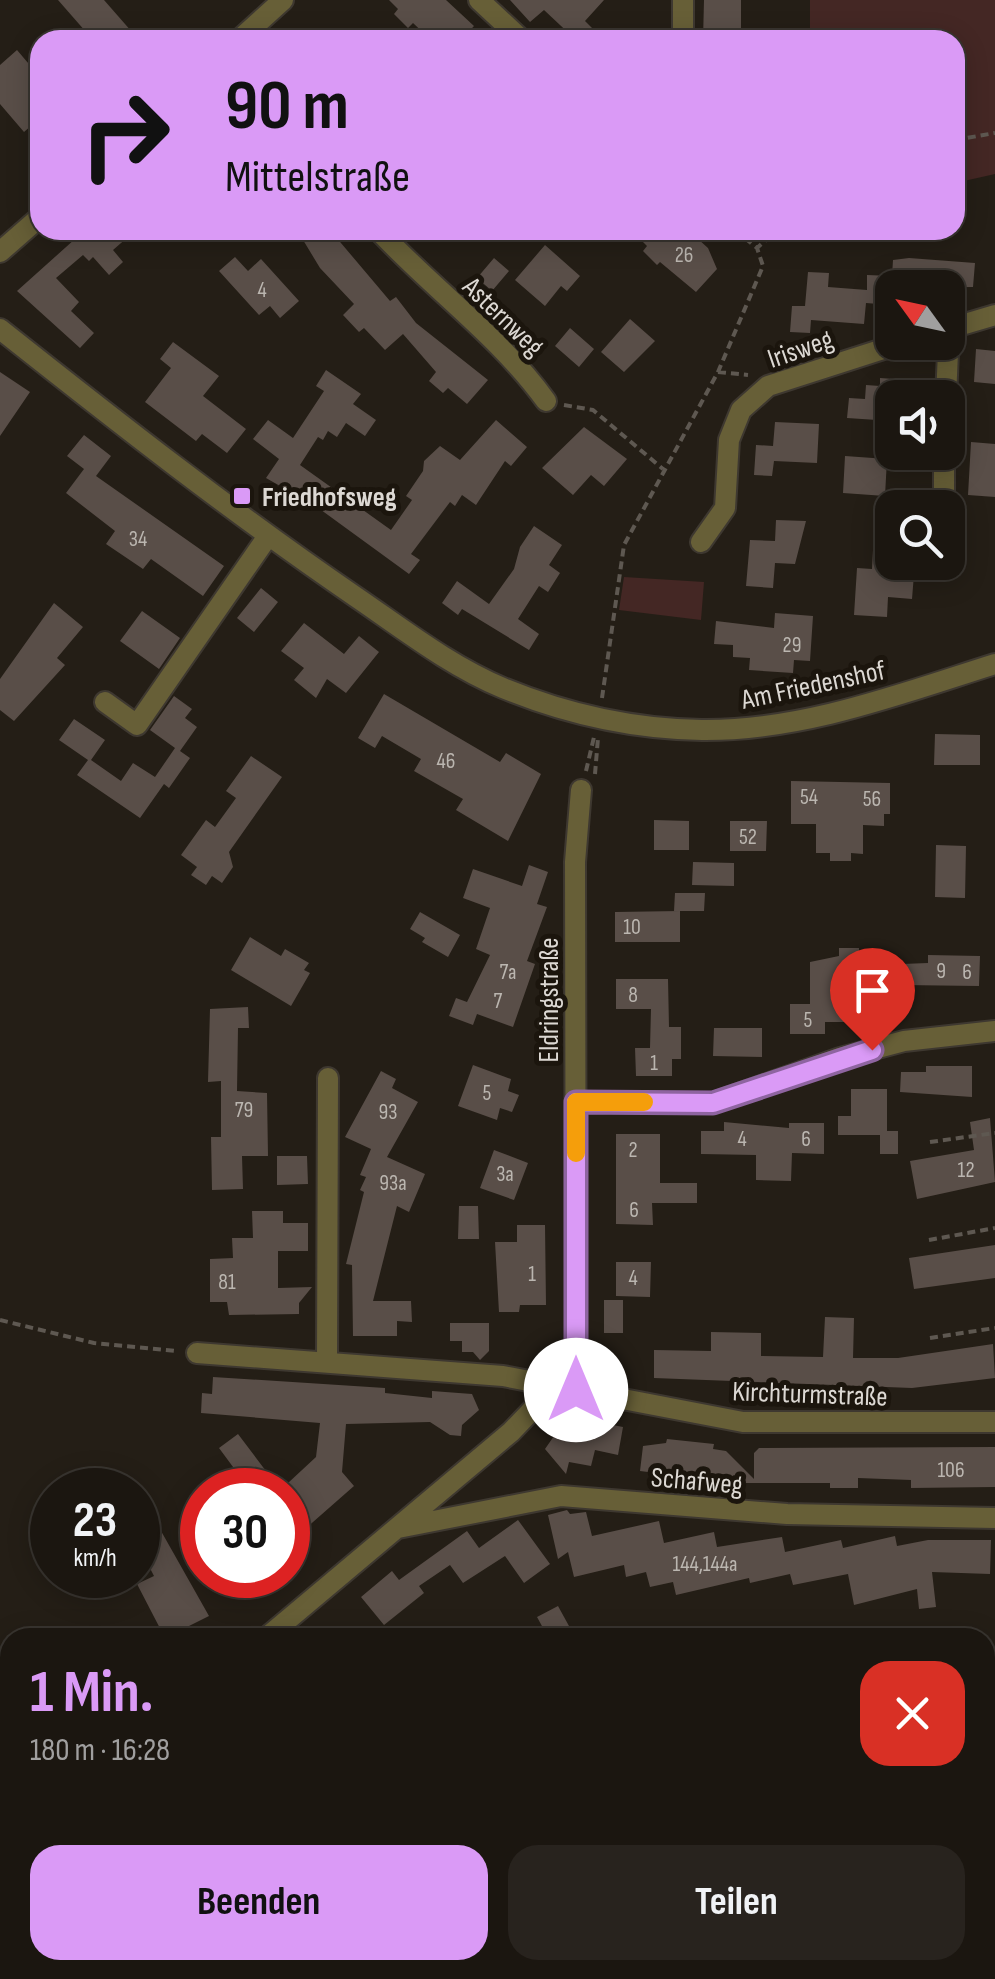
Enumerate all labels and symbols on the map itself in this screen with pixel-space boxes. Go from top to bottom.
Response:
house number: 26 [675,242,693,269]
street label: Asternweg [455,270,550,364]
north arrow [875,270,965,360]
house number: 4 [257,277,267,304]
street label: Irisweg [763,323,838,376]
place label: Friedhofsweg [262,481,397,514]
marker: Friedhofsweg [231,485,253,507]
house number: 34 [129,526,147,553]
house number: 29 [783,632,801,659]
street label: Am Friedenshof [737,654,889,717]
house number: 46 [437,748,455,775]
house number: 54 [800,784,818,811]
house number: 56 [863,786,881,813]
house number: 52 [739,824,757,851]
house number: 10 [623,914,641,941]
street label: Eldringstraße [533,938,566,1062]
pin [830,948,915,1051]
house number: 9 [936,958,946,985]
house number: 7a [500,959,516,986]
house number: 6 [962,959,972,986]
house number: 8 [628,982,638,1009]
house number: 7 [494,988,503,1015]
house number: 5 [804,1007,813,1034]
house number: 1 [650,1050,658,1077]
house number: 5 [483,1080,492,1107]
house number: 79 [235,1097,253,1124]
house number: 93 [379,1099,397,1126]
house number: 4 [737,1126,747,1153]
house number: 6 [801,1126,811,1153]
house number: 2 [628,1137,638,1164]
house number: 12 [957,1157,975,1184]
house number: 3a [496,1161,514,1188]
house number: 93a [379,1170,407,1197]
house number: 6 [629,1197,639,1224]
house number: 1 [528,1261,536,1288]
house number: 4 [628,1265,638,1292]
house number: 81 [218,1269,236,1296]
position arrow [524,1338,628,1442]
street label: Kirchturmstraße [732,1375,888,1414]
house number: 106 [937,1457,965,1484]
street label: Schafweg [650,1461,744,1502]
speed limit sign: 30 [180,1468,310,1598]
house number: 144,144a [672,1551,738,1578]

